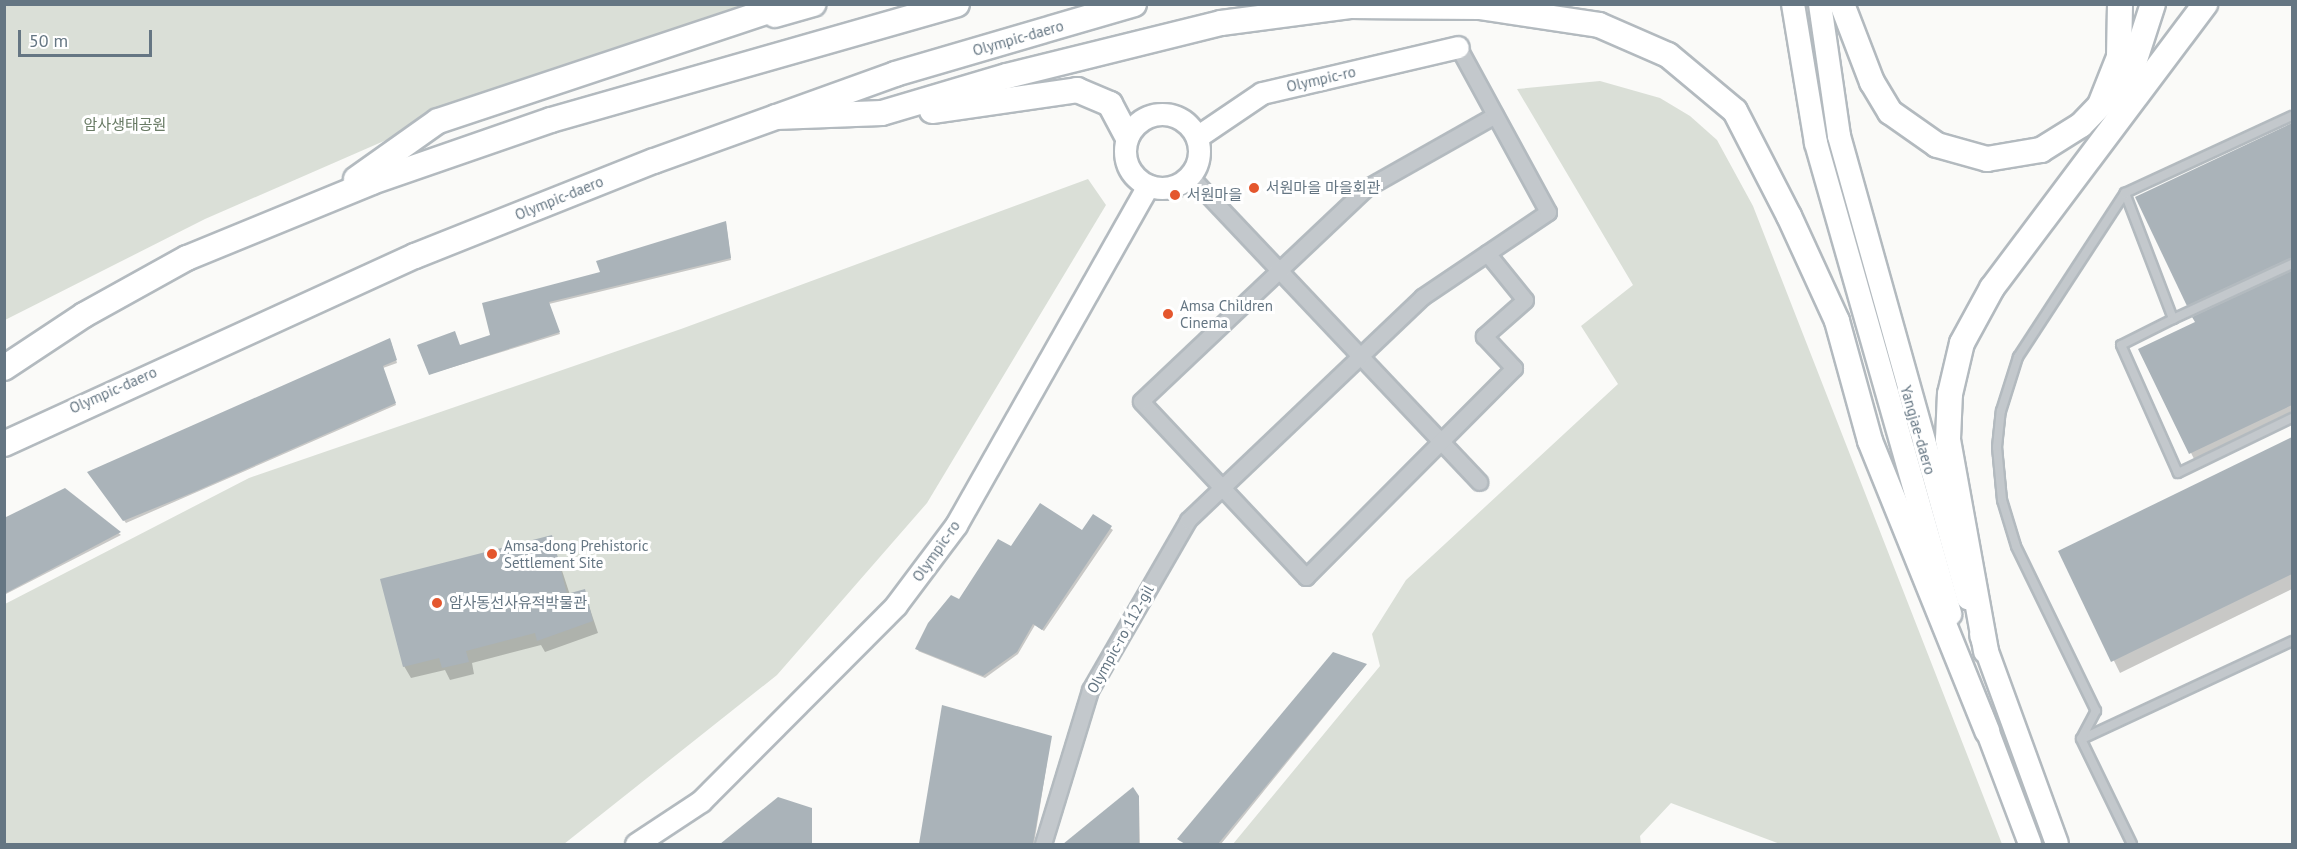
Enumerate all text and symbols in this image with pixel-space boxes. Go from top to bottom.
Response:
street label: Olympic-daero [970,16,1066,60]
scale bar [21,18,154,56]
text: 50 m [29,29,68,52]
street label: Olympic-ro [1285,62,1357,96]
park label: 암사생태공원 [84,116,166,134]
street label: Olympic-daero [512,172,606,224]
place label: 서원마을 마을회관 [1266,179,1380,197]
marker: 서원마을 마을회관 [1247,181,1261,195]
place label: 서원마을 [1187,186,1242,204]
marker: 서원마을 [1168,188,1182,202]
place label: Amsa Children Cinema [1180,296,1273,331]
marker: Amsa Children Cinema [1161,307,1175,321]
street label: Olympic-daero [67,363,159,417]
street label: Yangjae-daero [1897,383,1939,477]
street label: Olympic-ro [908,517,964,585]
place label: Amsa-dong Prehistoric Settlement Site [504,536,648,571]
marker: Amsa-dong Prehistoric Settlement Site [485,547,499,561]
street label: Olympic-ro 112-gil [1083,582,1157,696]
place label: 암사동선사유적박물관 [449,594,587,612]
marker: 암사동선사유적박물관 [430,596,444,610]

